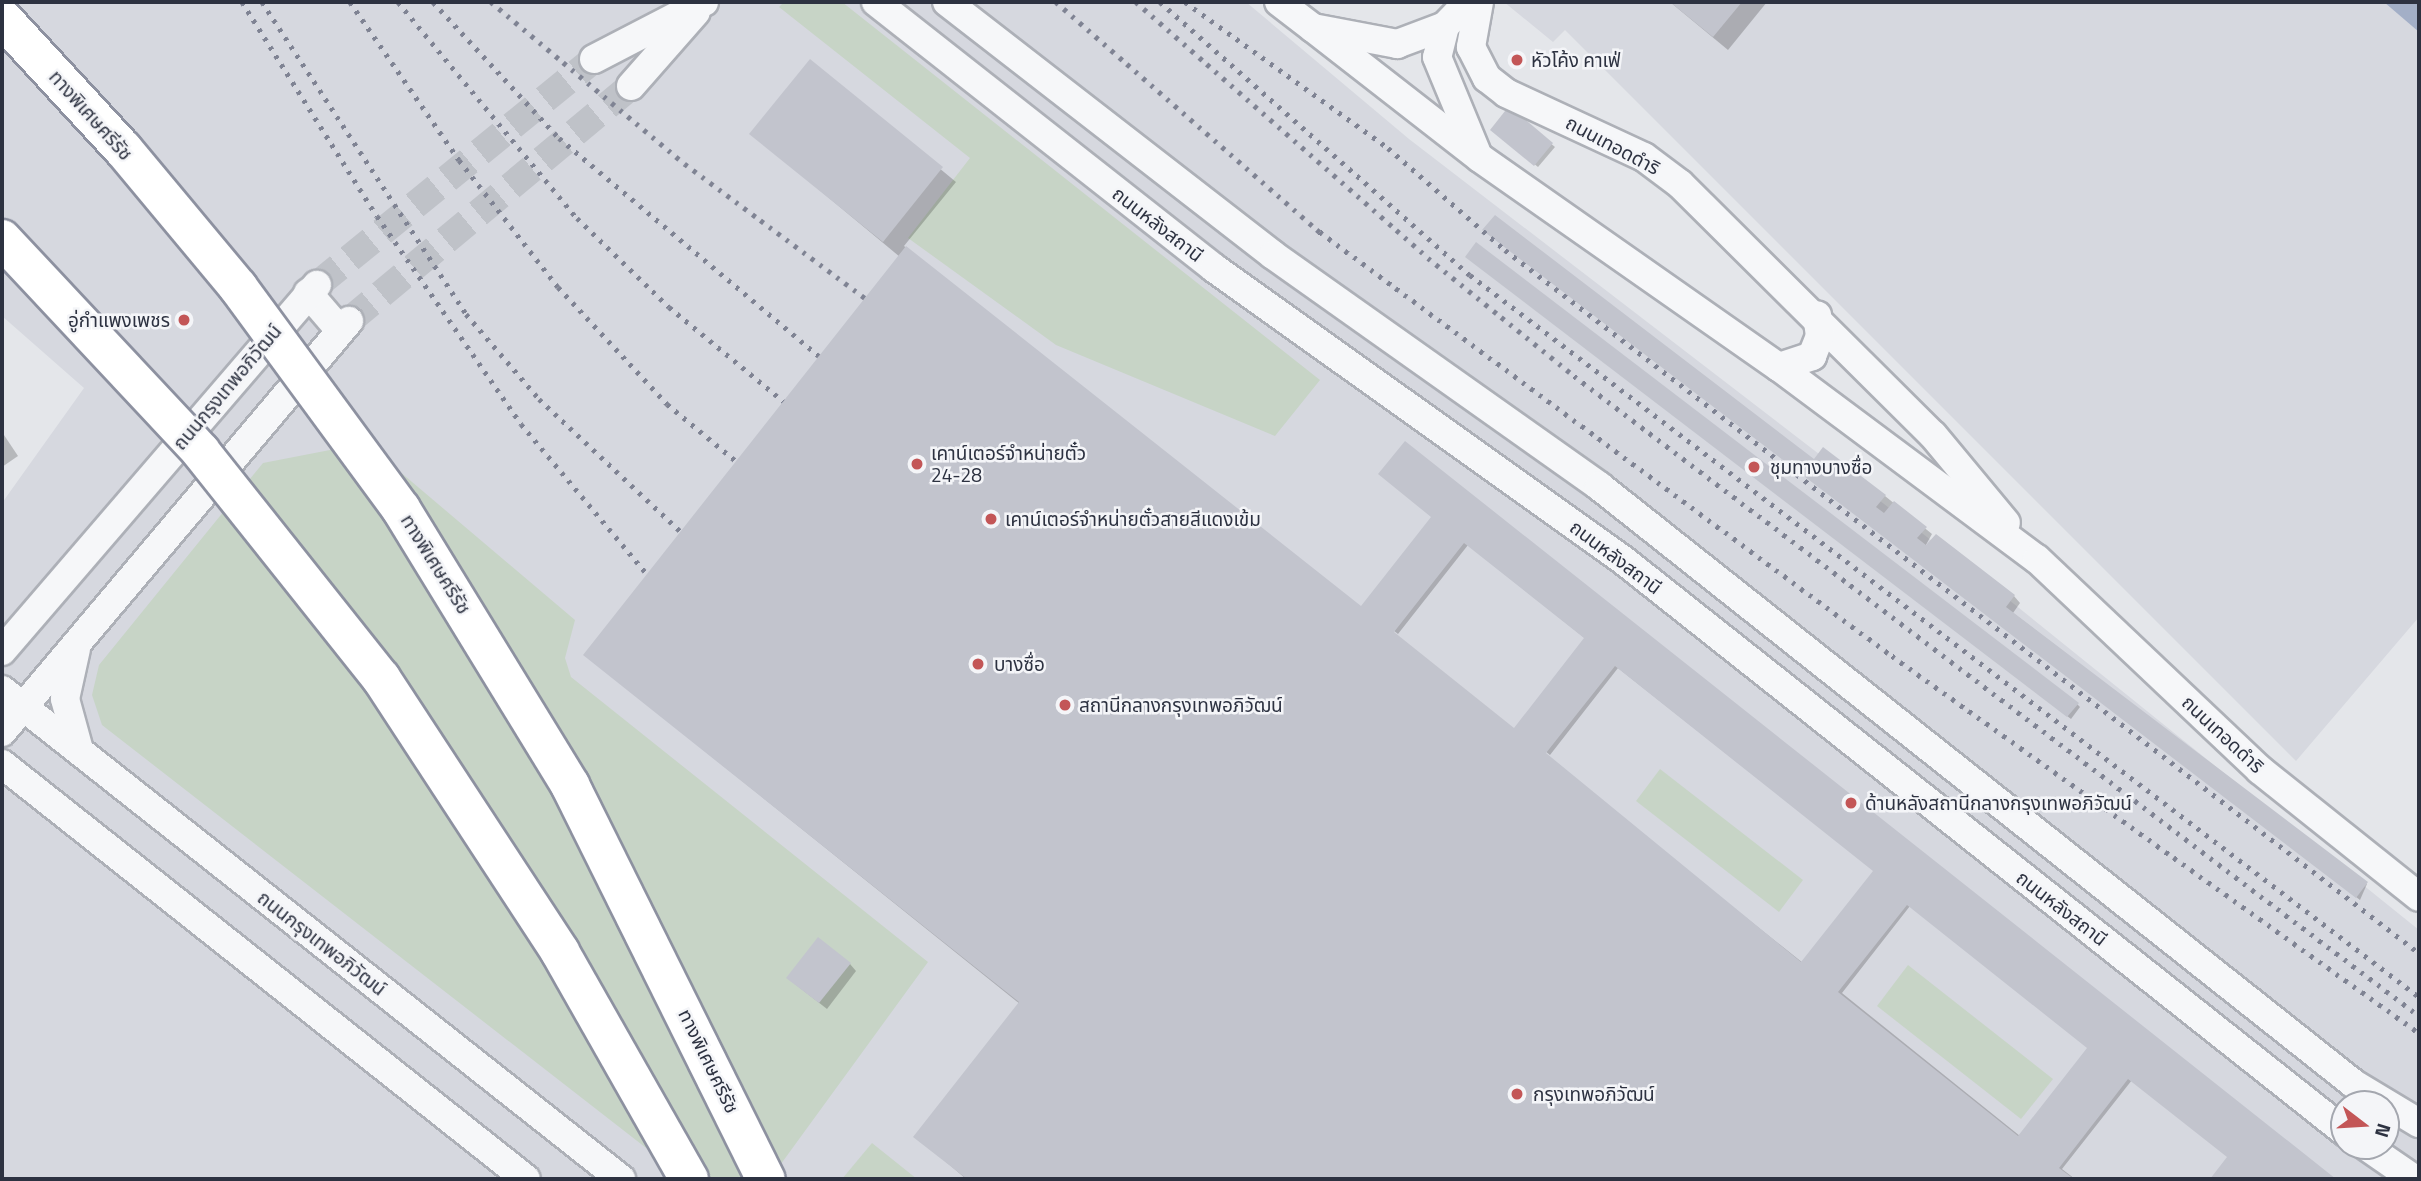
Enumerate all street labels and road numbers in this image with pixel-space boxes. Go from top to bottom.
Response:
street label: ทางพิเศษศรีรัช [45,65,137,165]
street label: ถนนเทอดดำริ [1562,111,1664,179]
street label: ถนนหลังสถานี [1108,182,1208,266]
street label: ถนนกรุงเทพอภิวัฒน์ [168,320,286,454]
street label: ทางพิเศษศรีรัช [396,510,476,618]
street label: ถนนหลังสถานี [1566,515,1666,599]
street label: ถนนเทอดดำริ [2177,690,2269,778]
street label: ถนนหลังสถานี [2012,866,2112,950]
street label: ถนนกรุงเทพอภิวัฒน์ [253,886,391,1000]
street label: ทางพิเศษศรีรัช [674,1005,744,1117]

